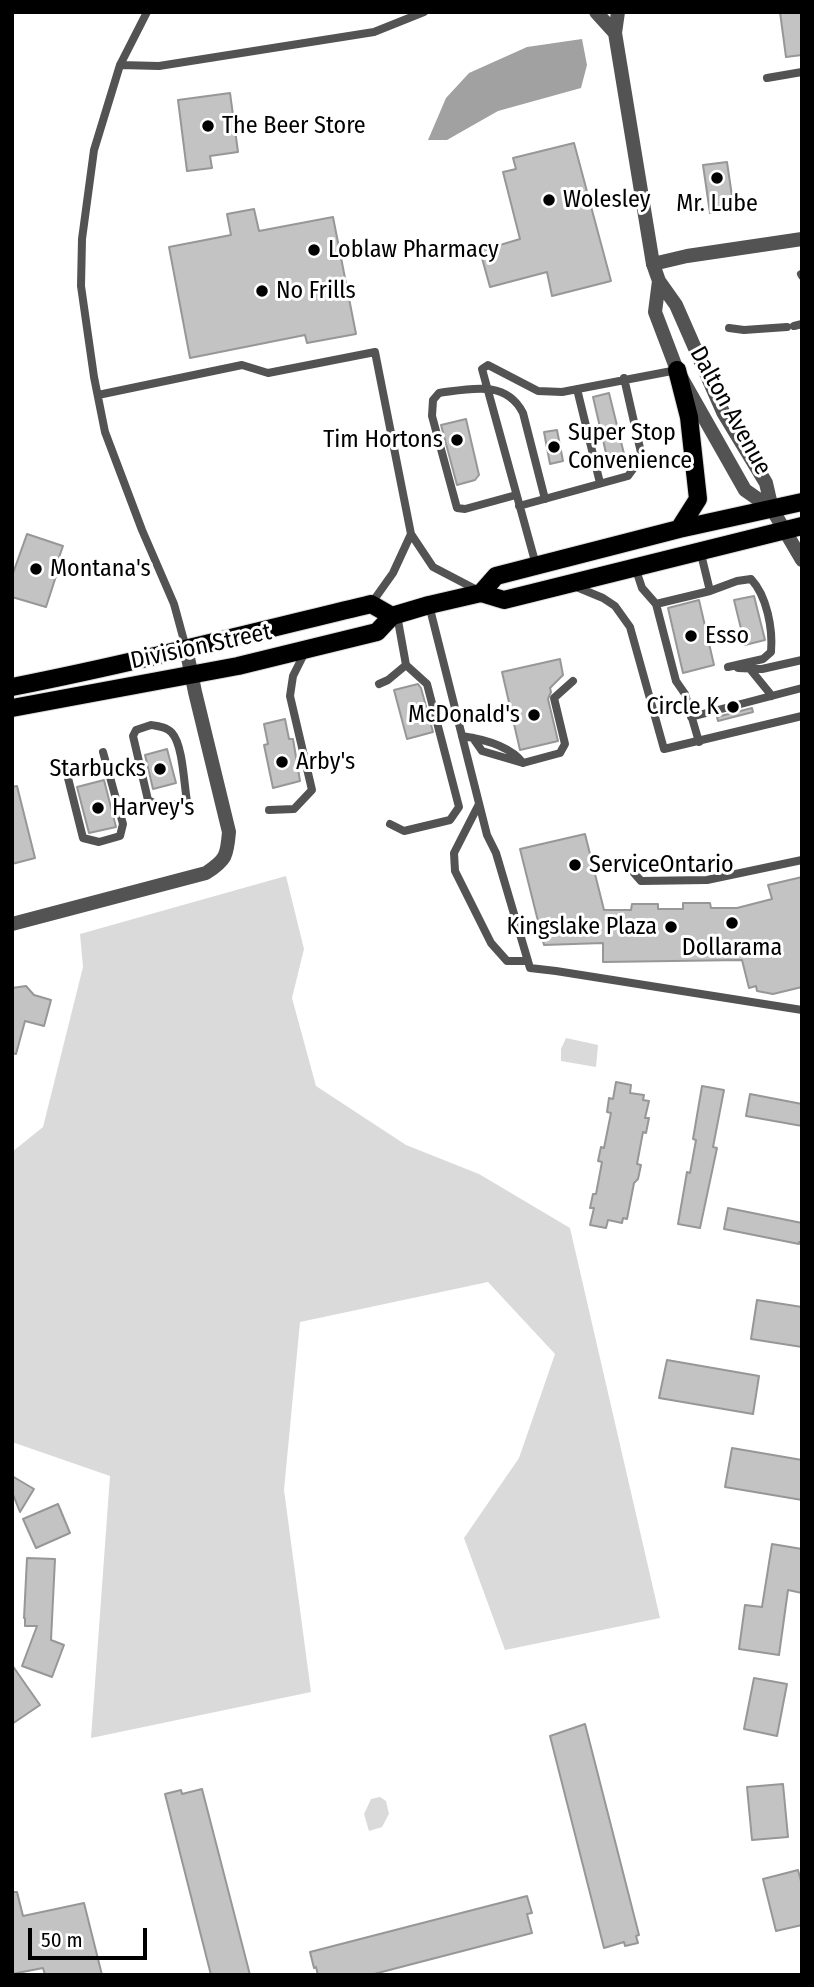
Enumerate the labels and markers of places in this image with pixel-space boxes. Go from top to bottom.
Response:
place label: The Beer Store [222,112,366,140]
marker: The Beer Store [200,118,216,134]
marker: Mr. Lube [709,170,725,186]
place label: Wolesley [563,186,650,214]
place label: Mr. Lube [676,190,758,218]
marker: Wolesley [541,192,557,208]
place label: Loblaw Pharmacy [328,236,499,264]
marker: Loblaw Pharmacy [306,242,322,258]
place label: No Frills [276,277,356,305]
marker: No Frills [254,283,270,299]
place label: Super Stop Convenience [568,419,692,475]
place label: Tim Hortons [323,426,443,454]
marker: Tim Hortons [449,432,465,448]
marker: Super Stop Convenience [546,439,562,455]
place label: Montana's [50,555,151,583]
marker: Montana's [28,561,44,577]
place label: Esso [705,622,749,650]
marker: Esso [683,628,699,644]
place label: Circle K [646,693,719,721]
marker: Circle K [725,699,741,715]
place label: McDonald's [408,701,520,729]
marker: McDonald's [526,707,542,723]
place label: Arby's [296,748,355,776]
marker: Arby's [274,754,290,770]
place label: Starbucks [49,755,146,783]
marker: Starbucks [152,761,168,777]
place label: Harvey's [112,794,195,822]
marker: Harvey's [90,800,106,816]
place label: ServiceOntario [589,851,734,879]
marker: ServiceOntario [567,857,583,873]
place label: Kingslake Plaza [507,913,657,941]
marker: Dollarama [724,915,740,931]
marker: Kingslake Plaza [663,919,679,935]
place label: Dollarama [682,934,782,962]

